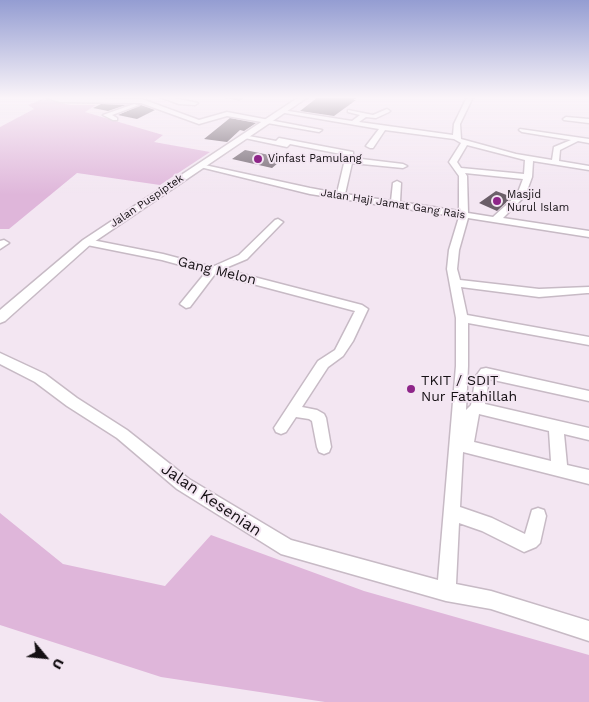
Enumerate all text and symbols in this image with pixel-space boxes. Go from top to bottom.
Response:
place label: Vinfast Pamulang [268,152,362,166]
marker: Vinfast Pamulang [252,153,264,165]
street label: Jalan Puspiptek [108,172,186,230]
street label: Jalan Haji Jamat Gang Rais [320,186,466,222]
place label: Masjid Nurul Islam [507,188,569,214]
marker: Masjid Nurul Islam [491,195,503,207]
street label: Gang Melon [176,253,258,289]
place label: TKIT / SDIT Nur Fatahillah [421,373,517,406]
marker: TKIT / SDIT Nur Fatahillah [405,383,417,395]
street label: Jalan Kesenian [157,459,265,541]
north arrow [20,632,70,682]
text: U [49,656,68,672]

